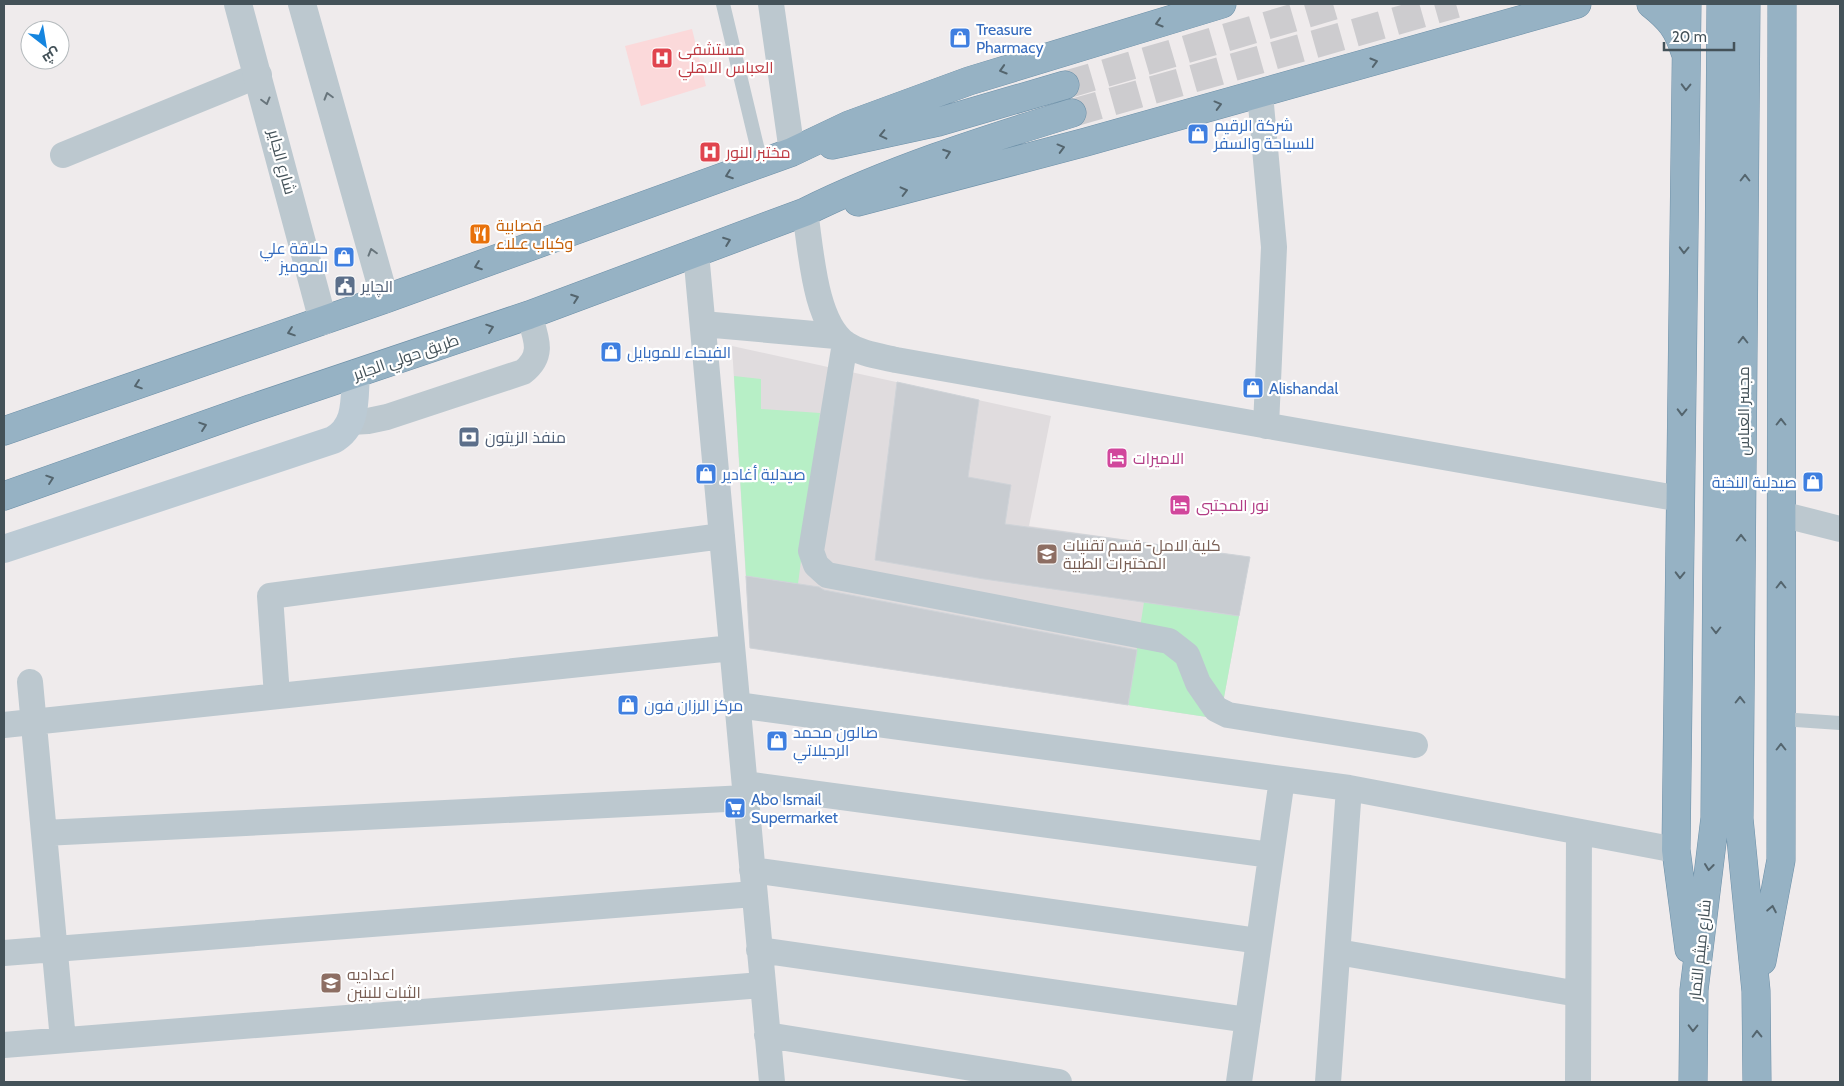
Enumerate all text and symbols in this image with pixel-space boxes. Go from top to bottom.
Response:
one-way arrow [1155,17,1163,27]
north arrow [20,20,70,70]
place label: Treasure Pharmacy [976,20,1044,57]
scale bar [1664,20,1734,52]
shop icon: Treasure Pharmacy [948,26,972,50]
text: 20 m [1672,28,1707,46]
place label: مستشفى العباس الاهلي [678,40,773,81]
text: ش [39,44,64,69]
hospital icon: مستشفى العباس الاهلي [650,46,674,70]
one-way arrow [1370,57,1378,67]
one-way arrow [999,64,1008,74]
one-way arrow [1681,84,1691,92]
one-way arrow [323,92,333,100]
one-way arrow [260,97,270,105]
one-way arrow [1213,101,1221,111]
place label: شركة الرقيم للسياحة والسفر [1213,116,1314,153]
shop icon: شركة الرقيم للسياحة والسفر [1186,122,1210,146]
street label: شارع الجاير [262,126,300,197]
one-way arrow [878,129,887,140]
hospital icon: مختبر النور [698,140,722,164]
place label: مختبر النور [725,143,791,162]
one-way arrow [1057,144,1065,154]
one-way arrow [942,149,951,159]
one-way arrow [725,169,734,179]
one-way arrow [1739,173,1750,181]
one-way arrow [900,186,909,197]
place label: قصابية وكباب عـلاء [496,216,573,253]
restaurant icon: قصابية وكباب عـلاء [468,222,492,246]
one-way arrow [723,237,731,247]
place label: حلاقة علي الموميز [260,239,328,276]
shop icon: حلاقة علي الموميز [332,245,356,269]
one-way arrow [1679,246,1689,254]
one-way arrow [367,248,378,256]
one-way arrow [474,260,482,270]
public building icon: الچاير [333,274,357,298]
place label: الچاير [360,277,393,298]
one-way arrow [570,294,579,304]
one-way arrow [485,324,493,334]
one-way arrow [288,326,296,336]
street label: طريق حولي الجاير [350,330,463,388]
one-way arrow [1738,336,1748,344]
shop icon: الفيحاء للموبايل [599,340,623,364]
place label: الفيحاء للموبايل [627,343,731,363]
street label: مجسر العباس [1734,366,1754,456]
shop icon: Alishandal [1241,376,1265,400]
one-way arrow [134,379,143,389]
place label: Alishandal [1269,379,1338,398]
one-way arrow [1677,409,1687,417]
one-way arrow [1776,418,1786,426]
one-way arrow [198,421,207,431]
bank icon: منفذ الزيتون [457,425,481,449]
place label: منفذ الزيتون [485,428,566,448]
hotel icon: الاميرات [1105,446,1129,470]
place label: الاميرات [1133,449,1184,468]
shop icon: صيدلية أغادير [694,462,718,486]
place label: صيدلية أغادير [721,465,806,484]
shop icon: صيدلية النخبة [1801,470,1825,494]
place label: صيدلية النخبة [1712,473,1797,492]
one-way arrow [45,475,53,485]
hotel icon: نور المجتبى [1168,493,1192,517]
place label: نور المجتبى [1196,496,1269,516]
one-way arrow [1736,533,1747,541]
place label: كلية الامل- قسم تقنيات المختبرات الطبية [1063,536,1221,573]
school or university icon: كلية الامل- قسم تقنيات المختبرات الطبية [1035,542,1059,566]
one-way arrow [1675,572,1685,579]
one-way arrow [1776,581,1786,588]
one-way arrow [1711,626,1721,634]
shop icon: مركز الرزان فون [616,693,640,717]
place label: مركز الرزان فون [644,696,743,716]
one-way arrow [1735,696,1745,704]
place label: صالون محمد الرحيلاتي [793,723,878,764]
shop icon: صالون محمد الرحيلاتي [765,729,789,753]
one-way arrow [1776,743,1786,751]
place label: Abo Ismail Supermarket [751,790,839,827]
supermarket icon: Abo Ismail Supermarket [723,796,747,820]
one-way arrow [1704,863,1715,871]
street label: شارع ميثم التمار [1685,899,1717,1003]
one-way arrow [1766,905,1776,913]
place label: اعداديه الثبات للبنين [347,965,421,1003]
school or university icon: اعداديه الثبات للبنين [319,971,343,995]
one-way arrow [1688,1025,1699,1033]
one-way arrow [1752,1029,1762,1037]

